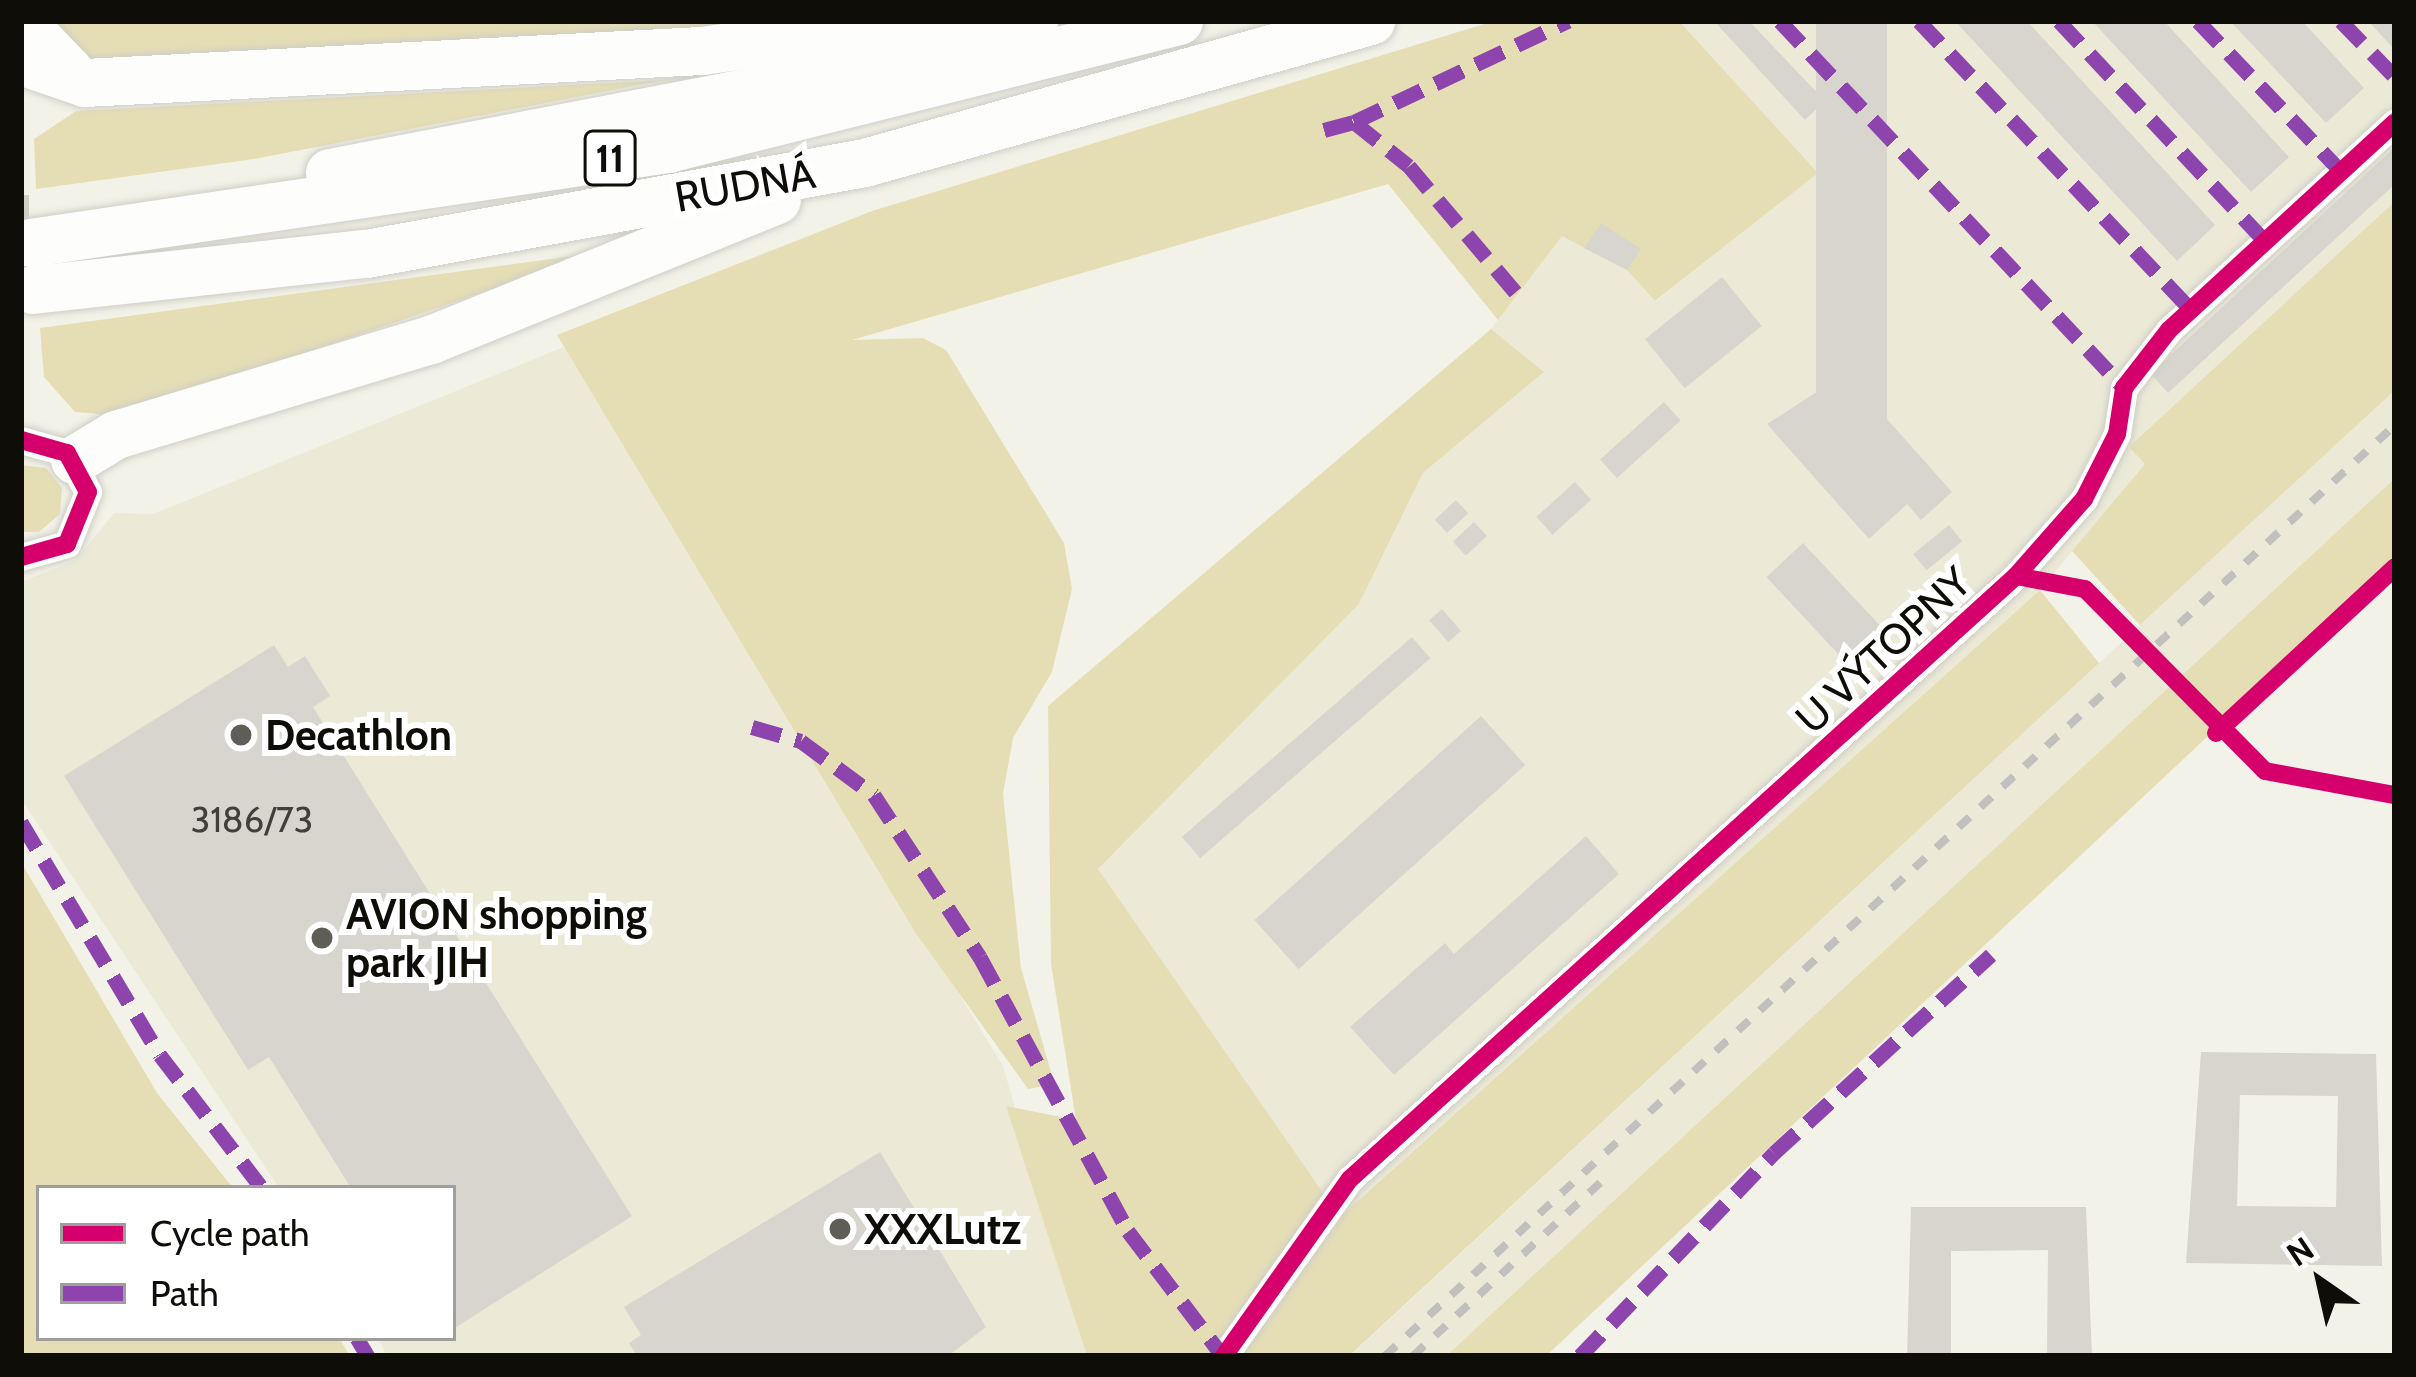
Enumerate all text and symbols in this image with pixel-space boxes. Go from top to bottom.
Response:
road number: 11 [583,125,637,191]
street label: RUDNÁ [671,148,819,222]
street label: U VÝTOPNY [1785,556,1981,744]
place label: Decathlon [265,710,452,760]
marker: Decathlon [228,722,254,748]
house number: 3186/73 [191,798,313,842]
place label: AVION shopping park JIH [346,889,647,988]
marker: AVION shopping park JIH [309,925,335,951]
legend [36,1185,456,1341]
place label: XXXLutz [864,1204,1021,1254]
text: Cycle path [150,1211,310,1255]
marker: XXXLutz [827,1216,853,1242]
north arrow [2260,1221,2380,1341]
text: N [2279,1228,2321,1274]
text: Path [150,1271,219,1315]

